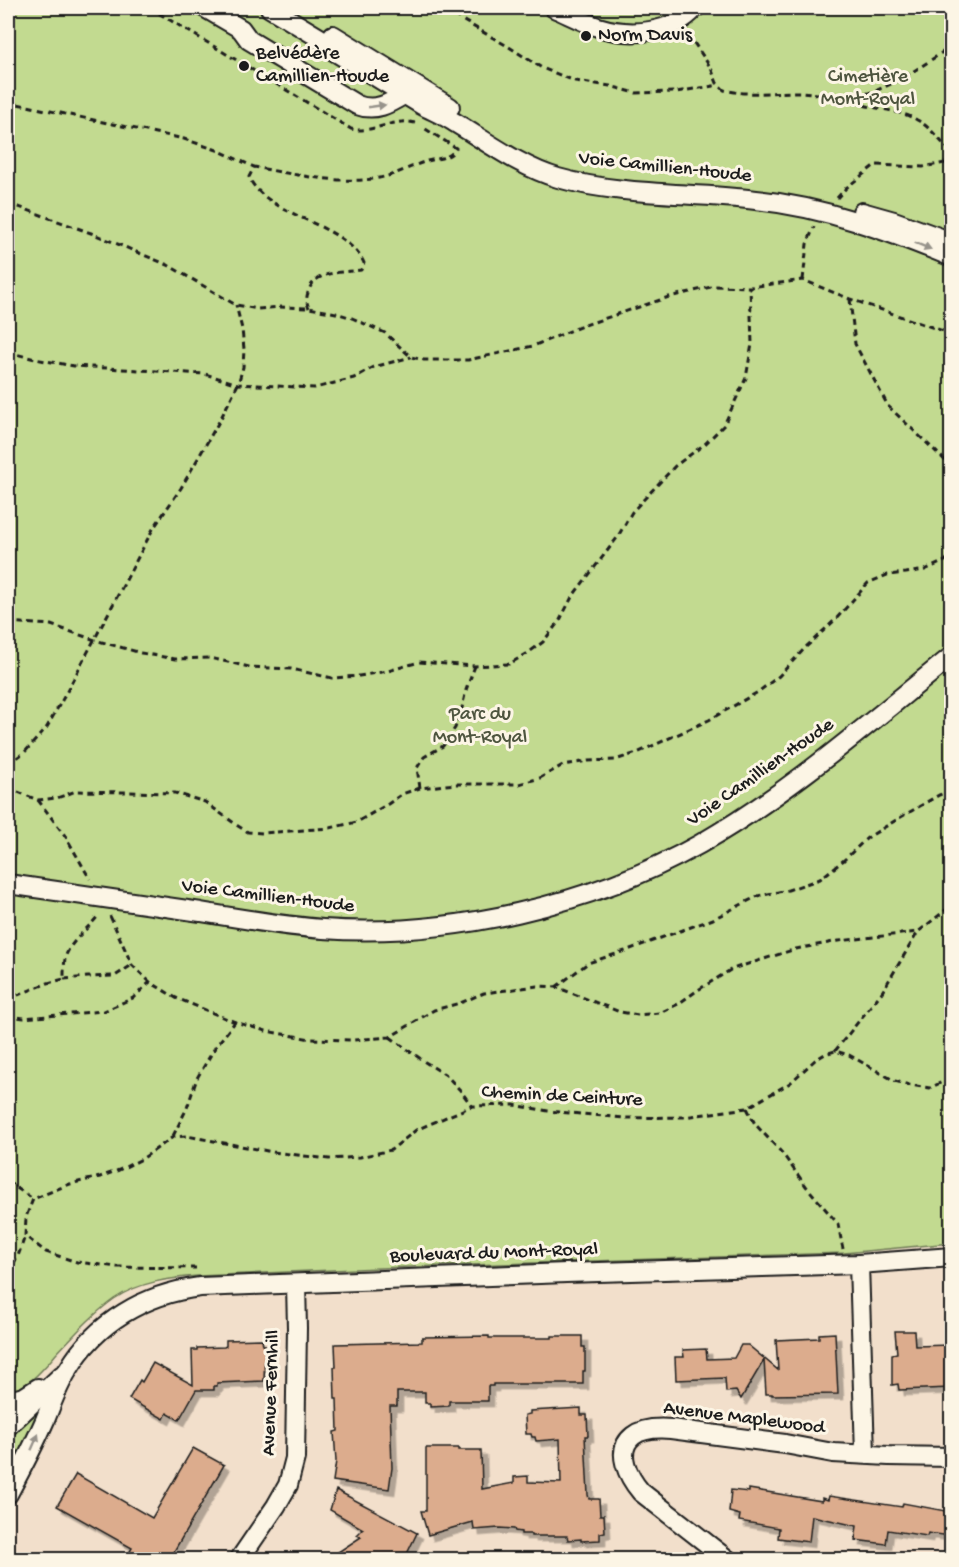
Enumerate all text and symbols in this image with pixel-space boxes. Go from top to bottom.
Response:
place label: Norm Davis [598,25,693,48]
marker: Norm Davis [579,29,593,43]
place label: Belvédère Camillien-Houde [255,43,390,89]
marker: Belvédère Camillien-Houde [237,59,251,73]
park label: Cimetière Mont-Royal [821,66,915,112]
one-way arrow [368,102,387,111]
street label: Voie Camillien-Houde [576,147,753,189]
one-way arrow [914,242,932,251]
park label: Parc du Mont-Royal [433,704,527,750]
street label: Voie Camillien-Houde [682,713,839,833]
street label: Voie Camillien-Houde [179,875,356,919]
street label: Chemin de Ceinture [481,1081,644,1113]
street label: Boulevard du Mont-Royal [388,1239,599,1269]
street label: Avenue Fernhill [258,1330,286,1456]
street label: Avenue Maplewood [662,1398,828,1441]
one-way arrow [30,1433,40,1451]

